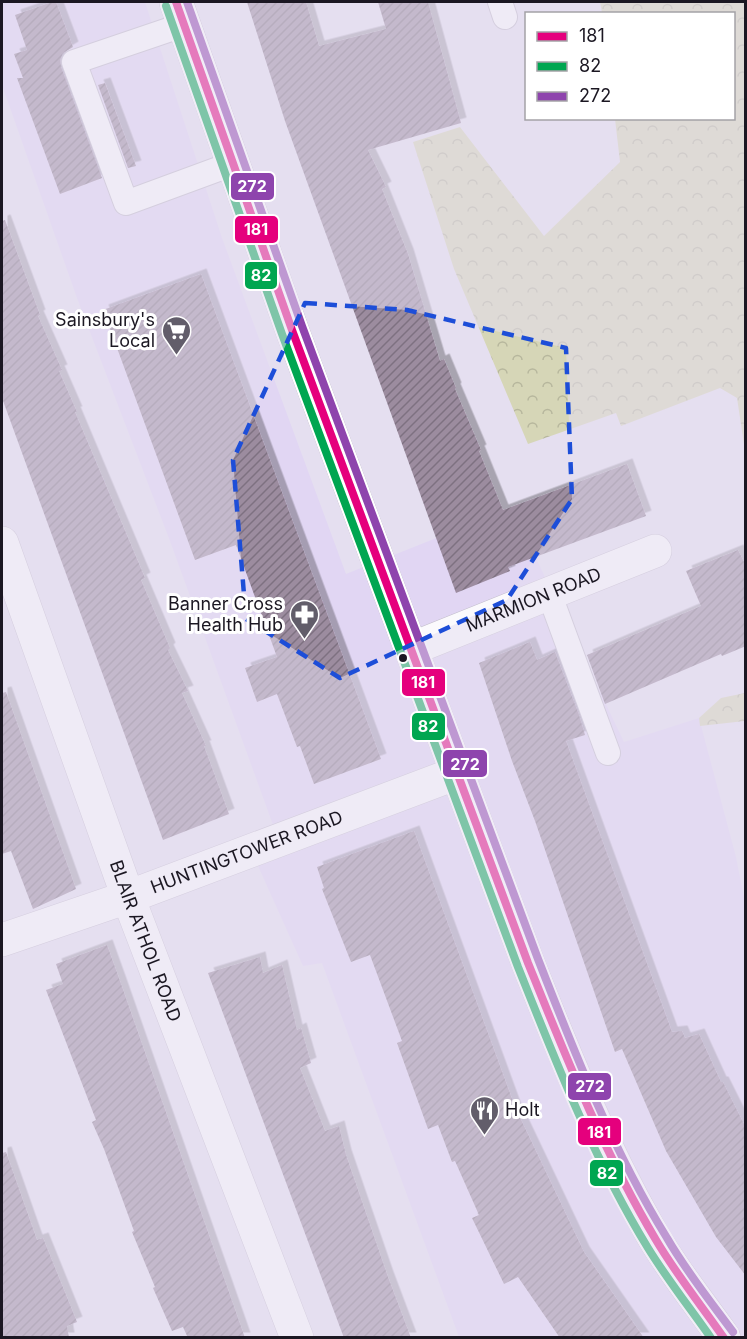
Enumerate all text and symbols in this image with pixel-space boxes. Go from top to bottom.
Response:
legend [525,12,735,120]
text: 181 [579,25,605,46]
text: 82 [579,55,601,76]
text: 272 [579,85,611,106]
line badge: 272 [230,172,275,201]
text: 272 [237,176,267,196]
line badge: 181 [234,215,279,244]
text: 181 [244,219,268,239]
line badge: 82 [244,261,278,290]
text: 82 [251,265,271,285]
place label: Sainsbury's Local [55,309,155,351]
supermarket icon: Sainsbury's Local [160,314,192,356]
street label: MARMION ROAD [463,563,604,636]
place label: Banner Cross Health Hub [168,593,283,635]
pharmacy icon: Banner Cross Health Hub [288,598,320,640]
unlabelled marker [397,652,409,664]
line badge: 181 [401,668,446,697]
text: 181 [411,672,435,692]
line badge: 82 [411,712,446,741]
text: 82 [418,716,438,736]
line badge: 272 [442,749,488,778]
text: 272 [450,754,480,774]
street label: HUNTINGTOWER ROAD [148,806,345,898]
street label: BLAIR ATHOL ROAD [106,857,186,1025]
line badge: 272 [567,1072,612,1101]
text: 272 [575,1076,605,1096]
restaurant icon: Holt [468,1094,500,1136]
place label: Holt [505,1099,540,1120]
line badge: 181 [577,1117,622,1146]
text: 181 [587,1122,611,1142]
line badge: 82 [589,1159,624,1187]
text: 82 [597,1163,617,1183]

